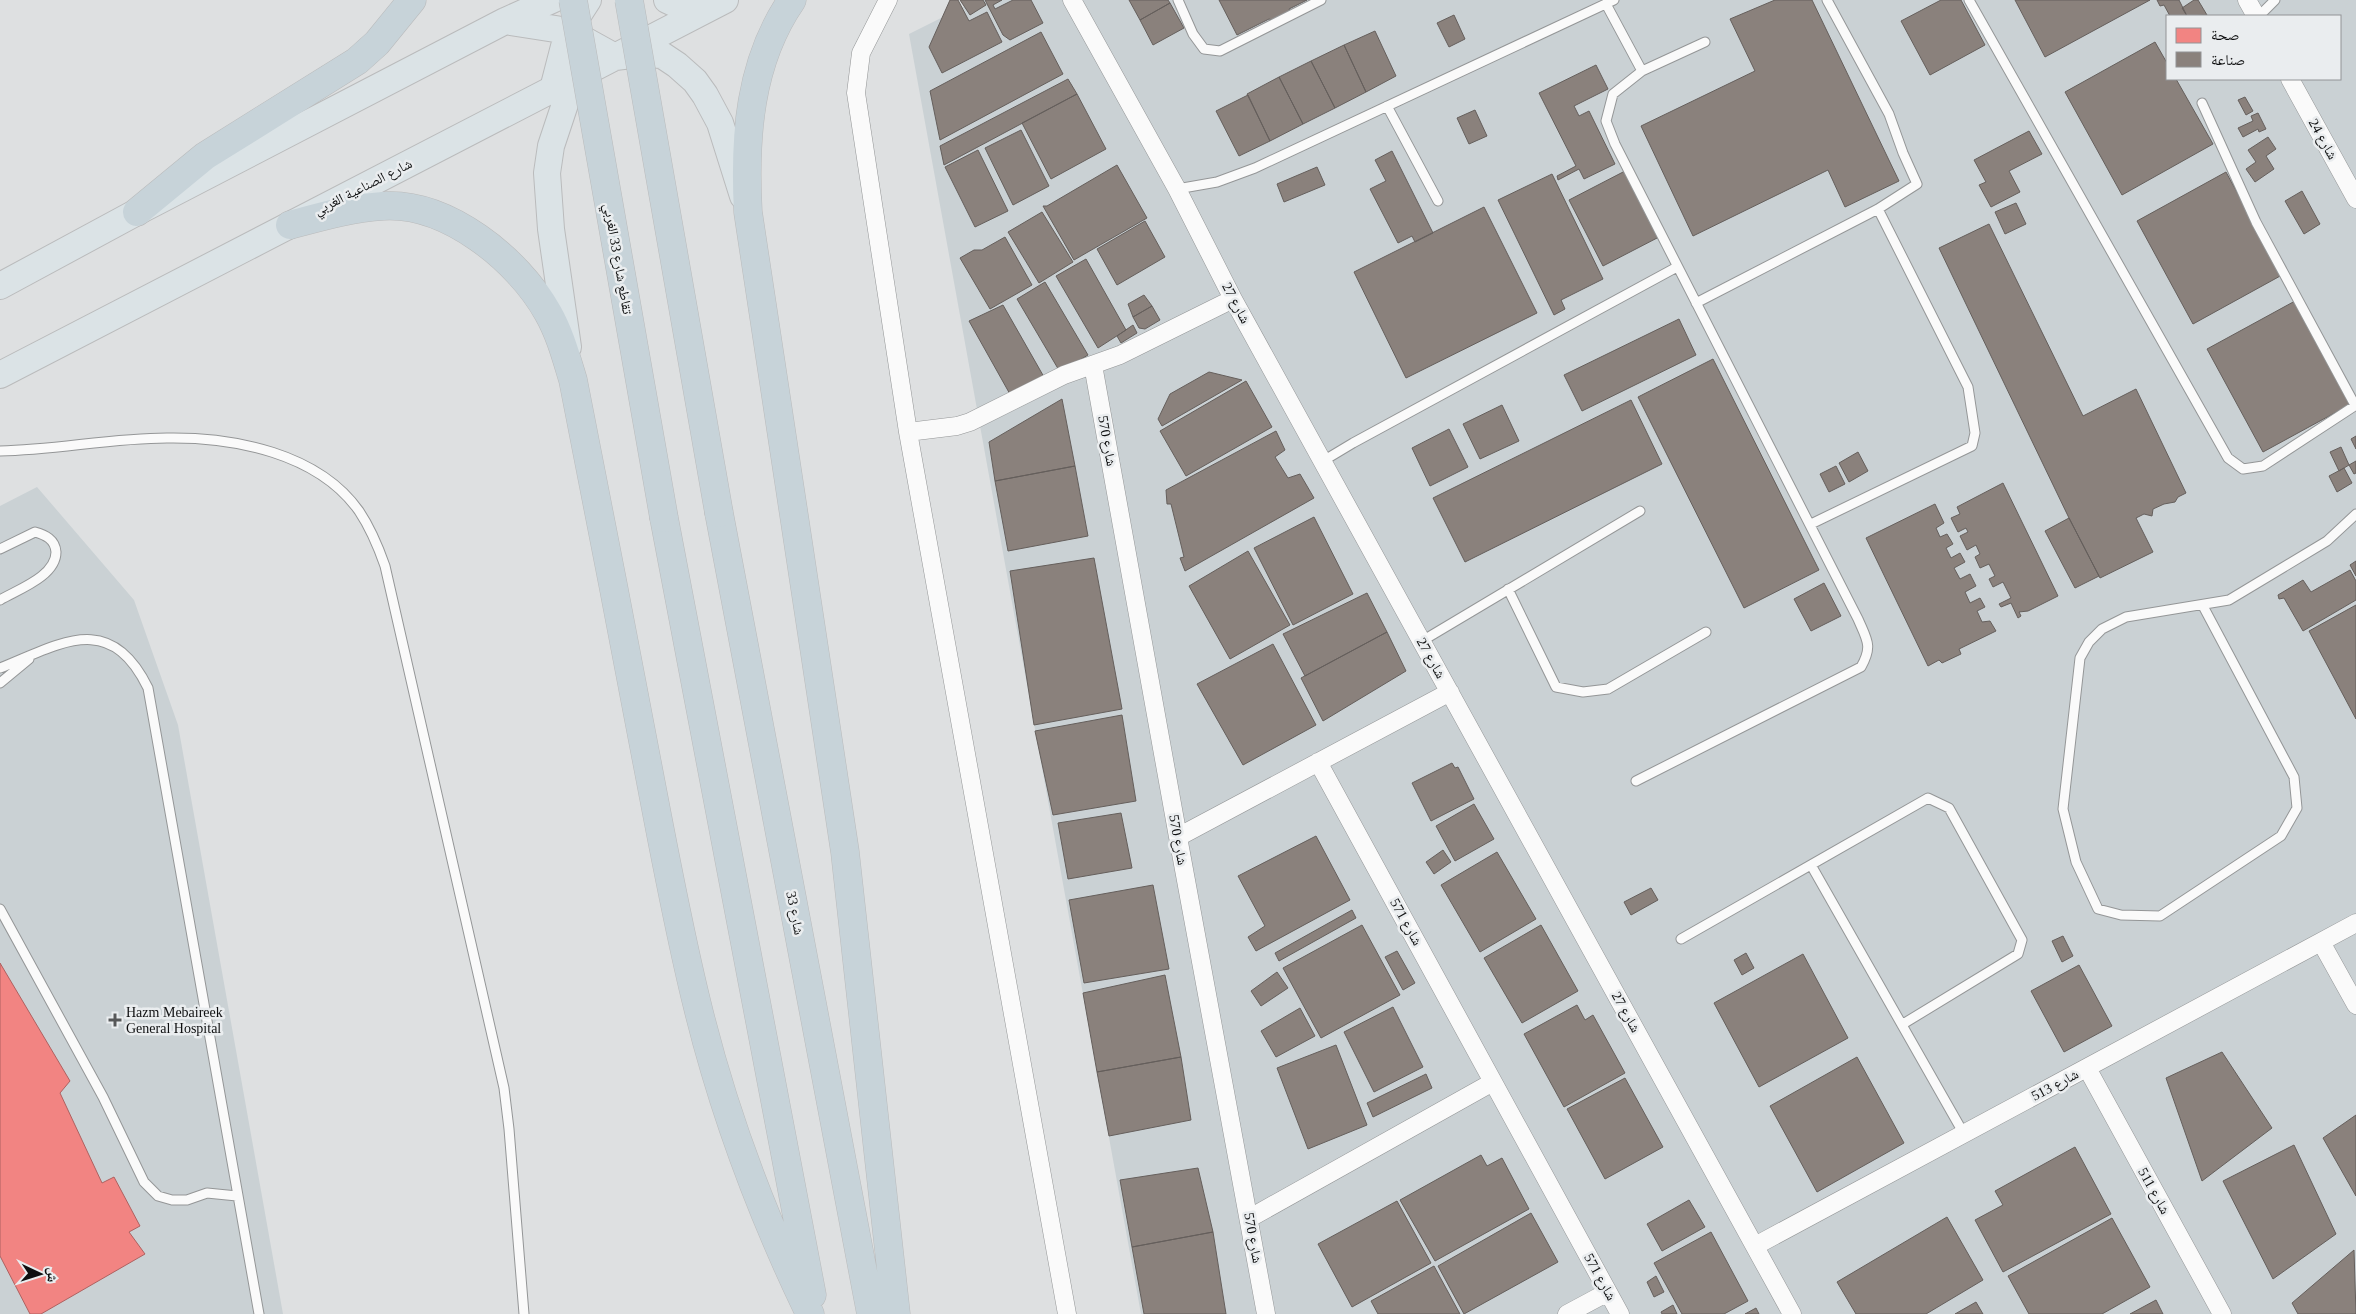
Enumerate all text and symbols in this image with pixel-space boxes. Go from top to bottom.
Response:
legend [2166,15,2341,80]
text: صحة [2211,27,2240,43]
text: صناعة [2211,52,2245,68]
street label: شارع 24 [2304,116,2340,163]
street label: شارع الصناعية الغربي [311,156,416,221]
street label: تقاطع شارع 33 الغربي [597,203,635,316]
street label: شارع 27 [1217,280,1253,327]
street label: شارع 570 [1093,415,1119,468]
street label: شارع 27 [1412,635,1448,682]
street label: شارع 570 [1164,814,1190,867]
street label: شارع 33 [781,890,807,936]
street label: شارع 571 [1385,896,1425,949]
street label: شارع 27 [1607,989,1643,1036]
place label: Hazm Mebaireek General Hospital [126,1005,223,1036]
marker: Hazm Mebaireek General Hospital [108,1013,122,1027]
street label: شارع 513 [2029,1066,2082,1105]
street label: شارع 511 [2133,1165,2173,1218]
street label: شارع 570 [1239,1212,1265,1265]
north arrow [15,1249,65,1299]
street label: شارع 571 [1579,1251,1619,1304]
text: ش [43,1267,60,1283]

